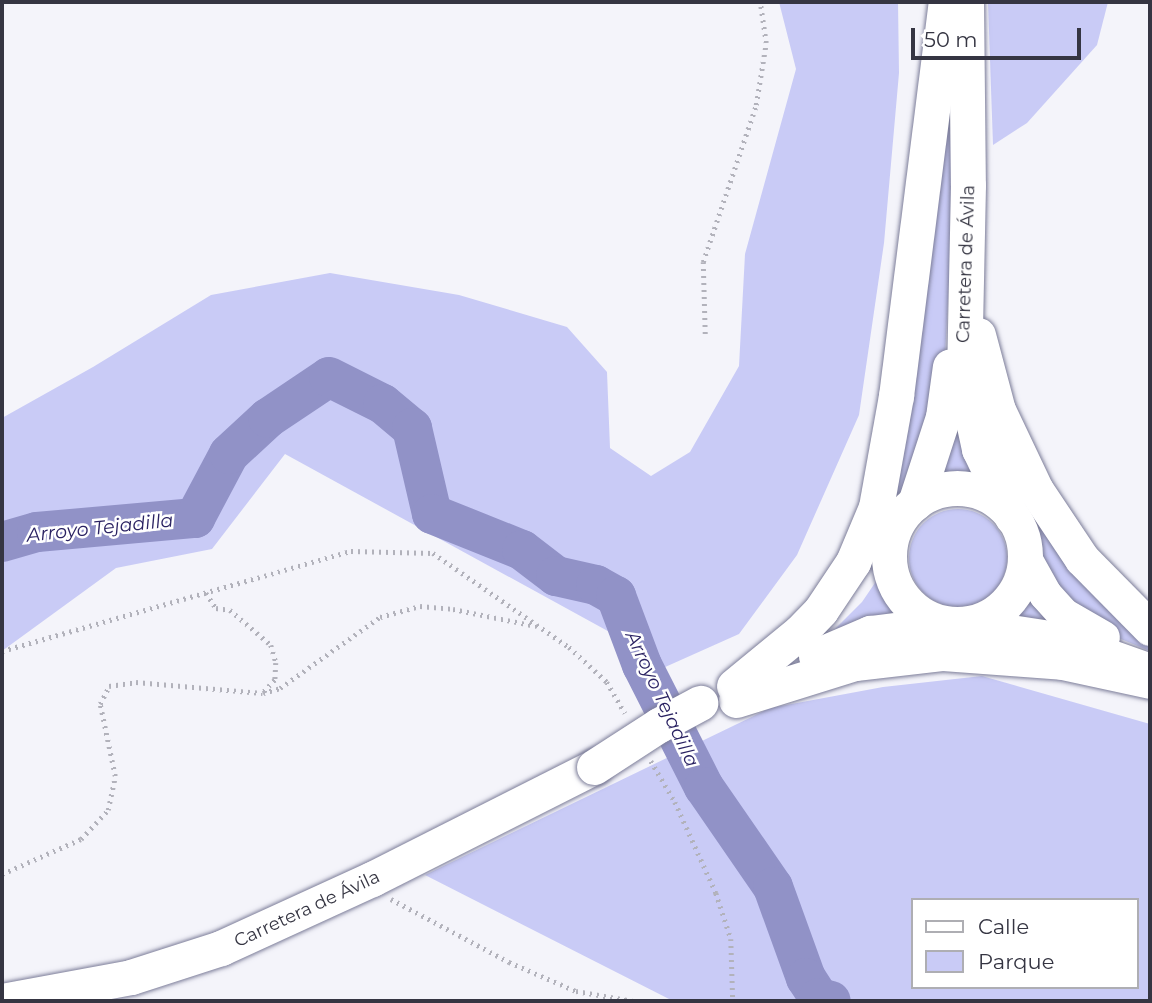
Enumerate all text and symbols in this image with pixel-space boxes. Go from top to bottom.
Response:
scale bar [914,14,1084,58]
text: 50 m [924,27,978,52]
street label: Carretera de Ávila [952,185,980,343]
water label: Arroyo Tejadilla [26,509,174,547]
water label: Arroyo Tejadilla [621,627,703,771]
street label: Carretera de Ávila [231,866,383,952]
legend [911,898,1138,989]
text: Calle [978,914,1029,939]
text: Parque [978,949,1054,974]

